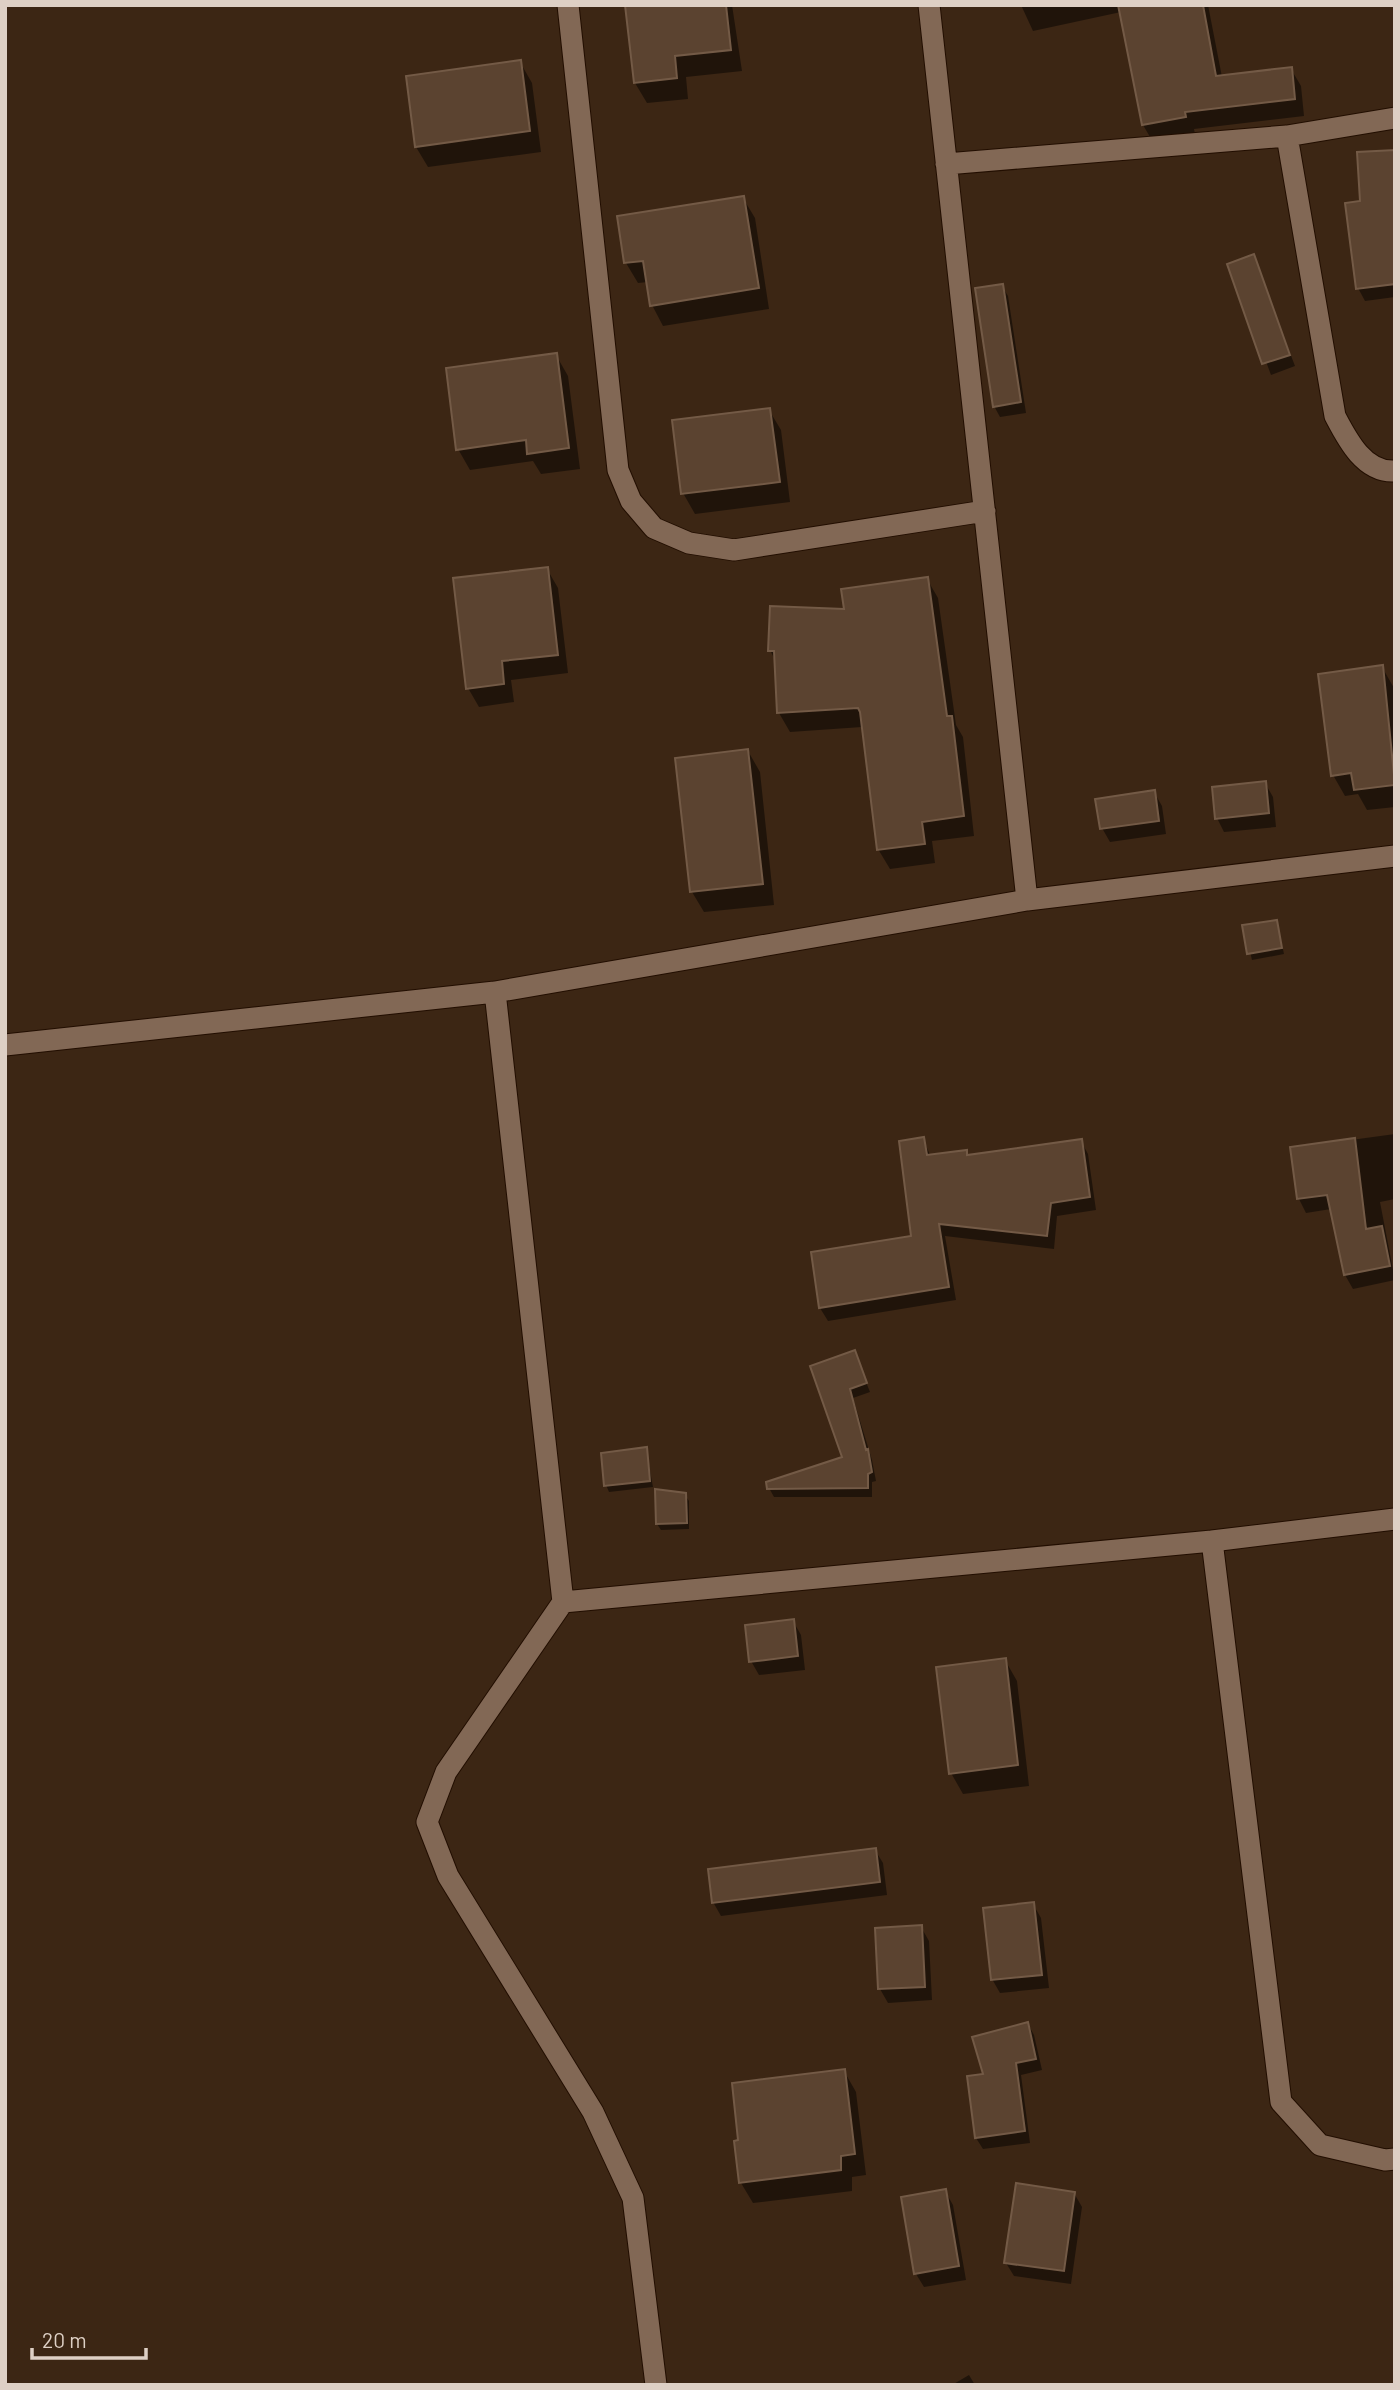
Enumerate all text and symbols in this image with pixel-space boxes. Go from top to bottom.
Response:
scale bar [32,2316,145,2360]
text: 20 m [42,2327,87,2352]

